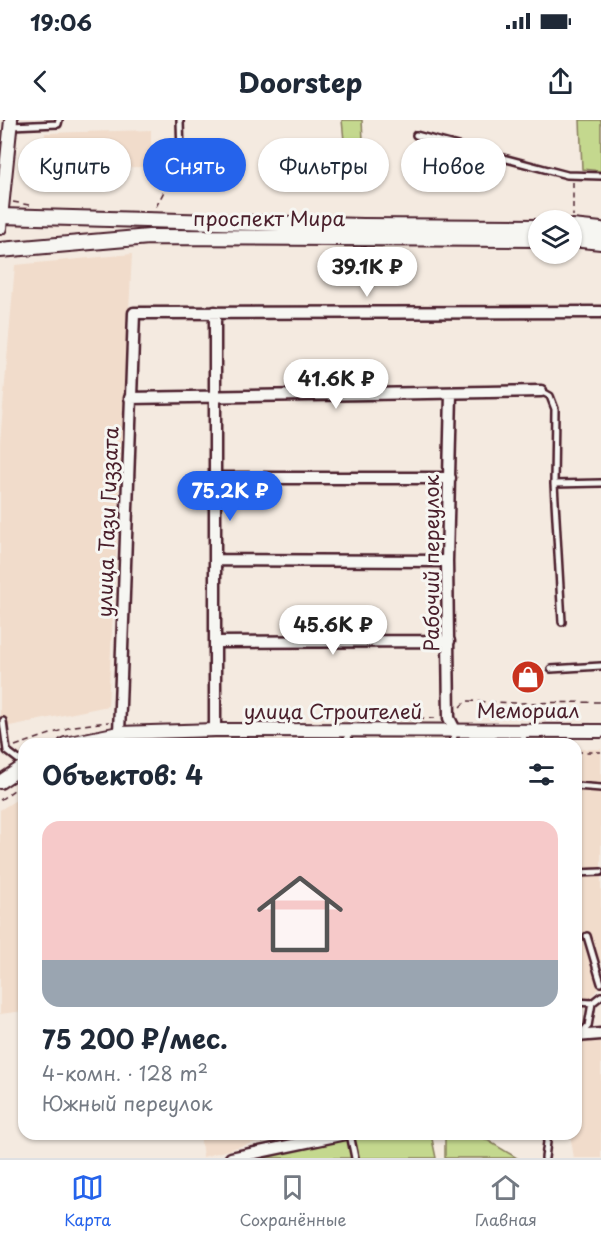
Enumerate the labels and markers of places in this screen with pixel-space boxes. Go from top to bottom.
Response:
pin: 39.1K ₽ [312,247,422,298]
pin: 41.6K ₽ [281,359,391,410]
pin: 75.2K ₽ [175,471,285,522]
pin: 45.6K ₽ [278,605,388,656]
shop icon: Мемориал [510,659,546,695]
place label: Мемориал [477,695,579,725]

